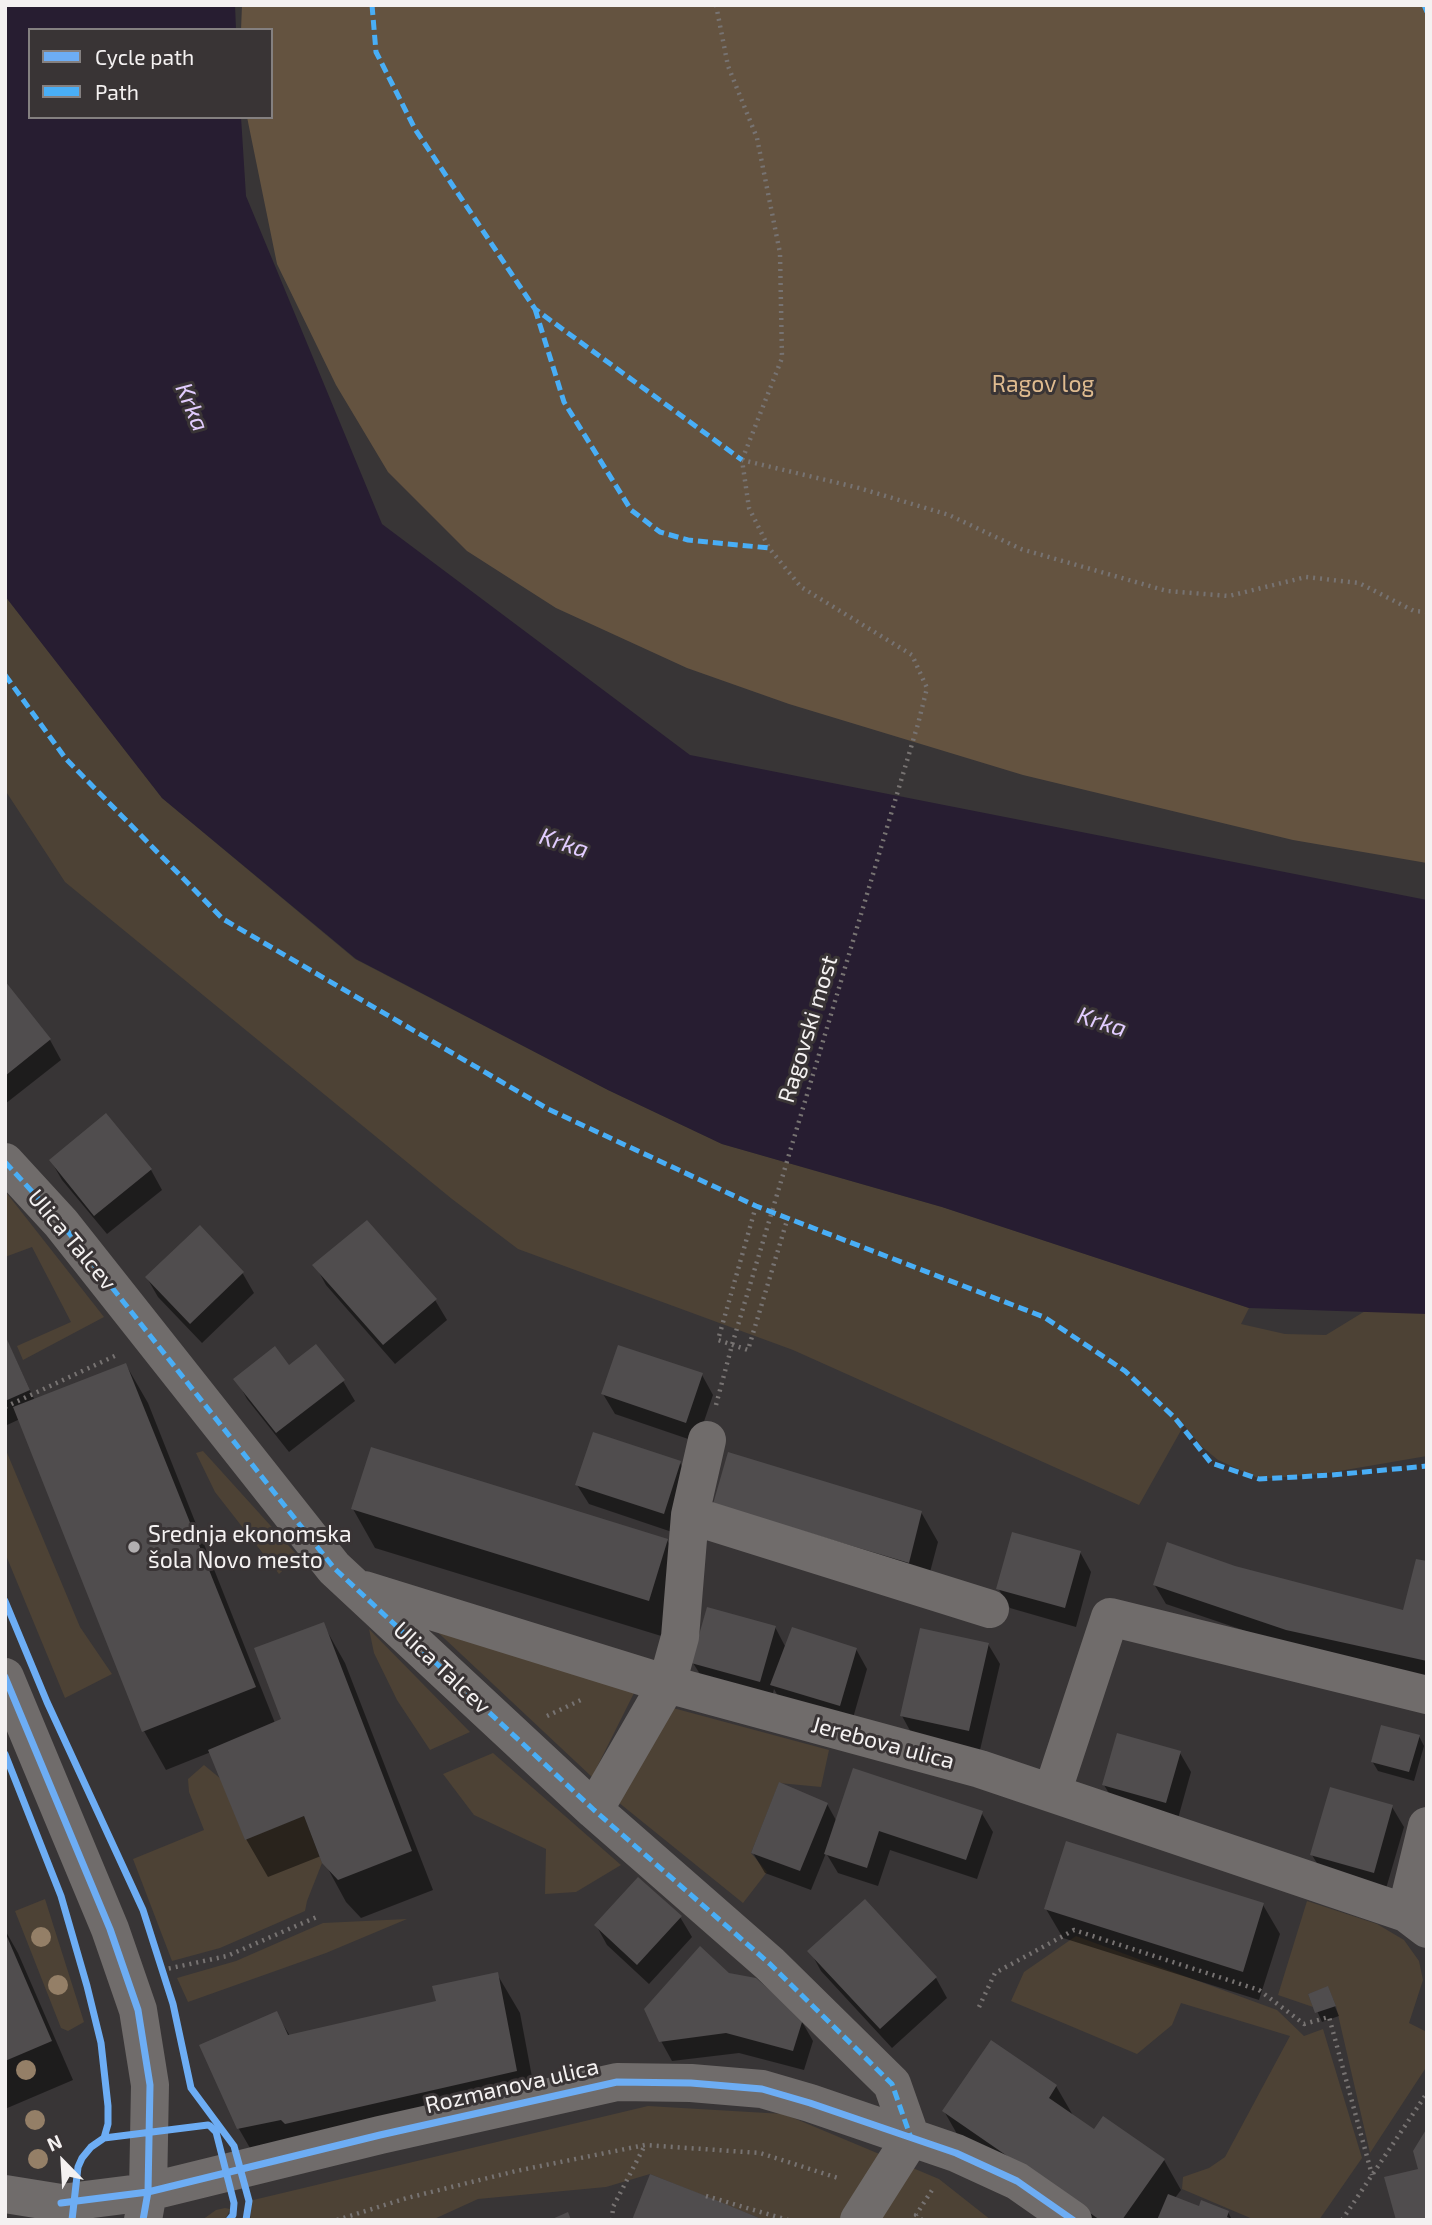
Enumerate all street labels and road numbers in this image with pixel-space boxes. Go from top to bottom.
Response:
street label: Ragovski most [772,952,844,1106]
street label: Ulica Talcev [22,1184,122,1296]
street label: Ulica Talcev [388,1616,496,1720]
street label: Jerebova ulica [809,1711,957,1775]
street label: Rozmanova ulica [423,2053,601,2119]

